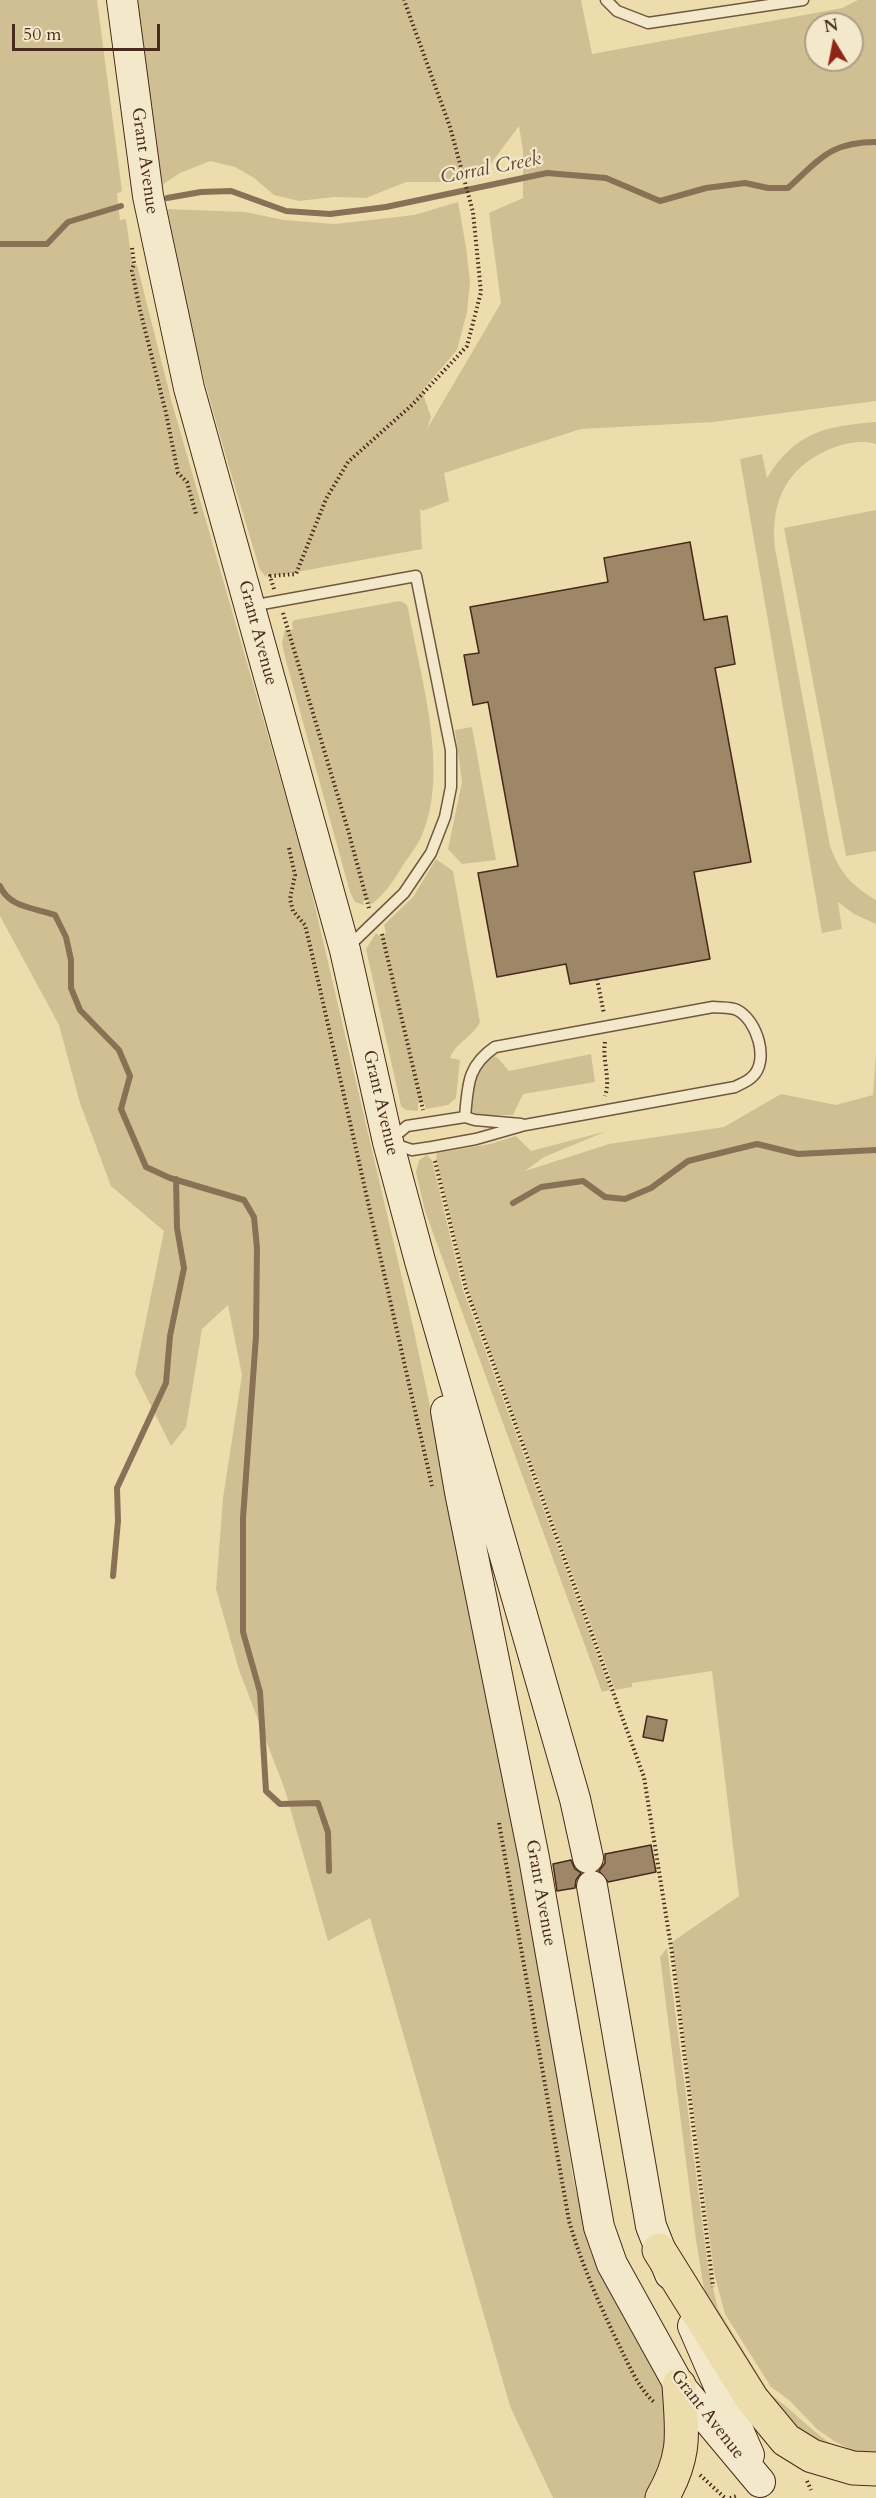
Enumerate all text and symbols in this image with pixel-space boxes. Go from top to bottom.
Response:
scale bar [15,12,164,50]
north arrow [804,12,864,72]
text: N [822,14,840,38]
text: 50 m [23,22,62,47]
street label: Grant Avenue [126,106,162,216]
water label: Corral Creek [439,147,543,191]
street label: Grant Avenue [233,578,281,688]
street label: Grant Avenue [357,1048,403,1158]
street label: Grant Avenue [520,1838,560,1948]
street label: Grant Avenue [665,2366,749,2464]

